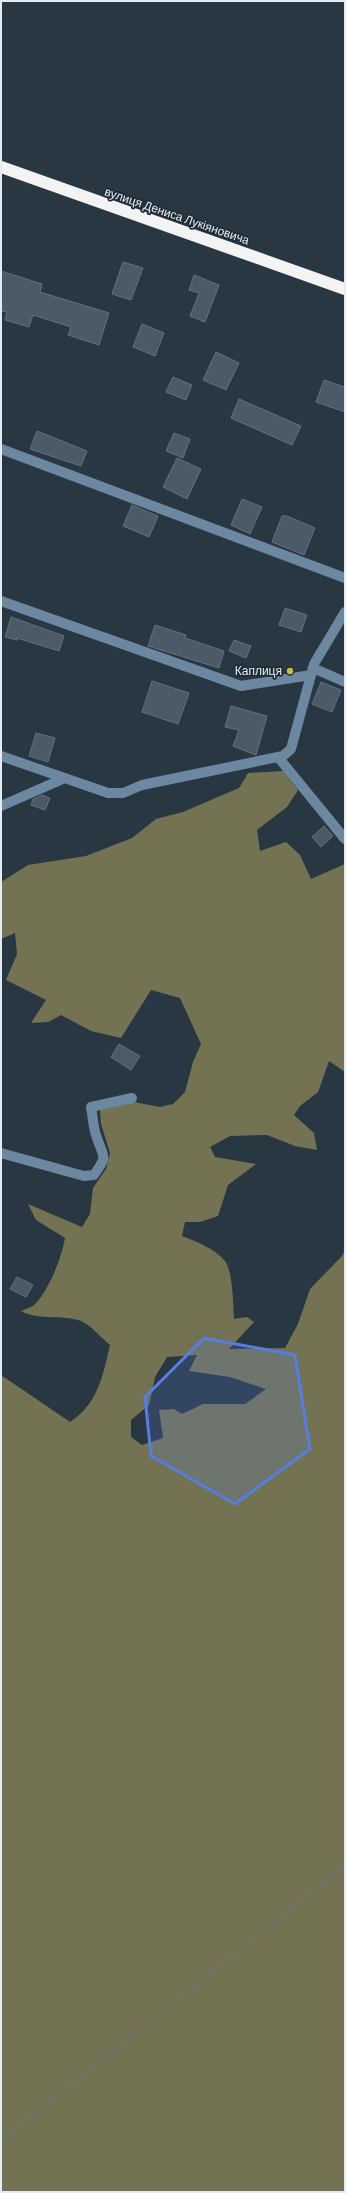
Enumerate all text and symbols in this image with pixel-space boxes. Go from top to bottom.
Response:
street label: вулиця Дениса Лукіяновича [103,184,252,248]
place label: Каплиця [235,663,282,678]
marker: Каплиця [285,666,295,676]

